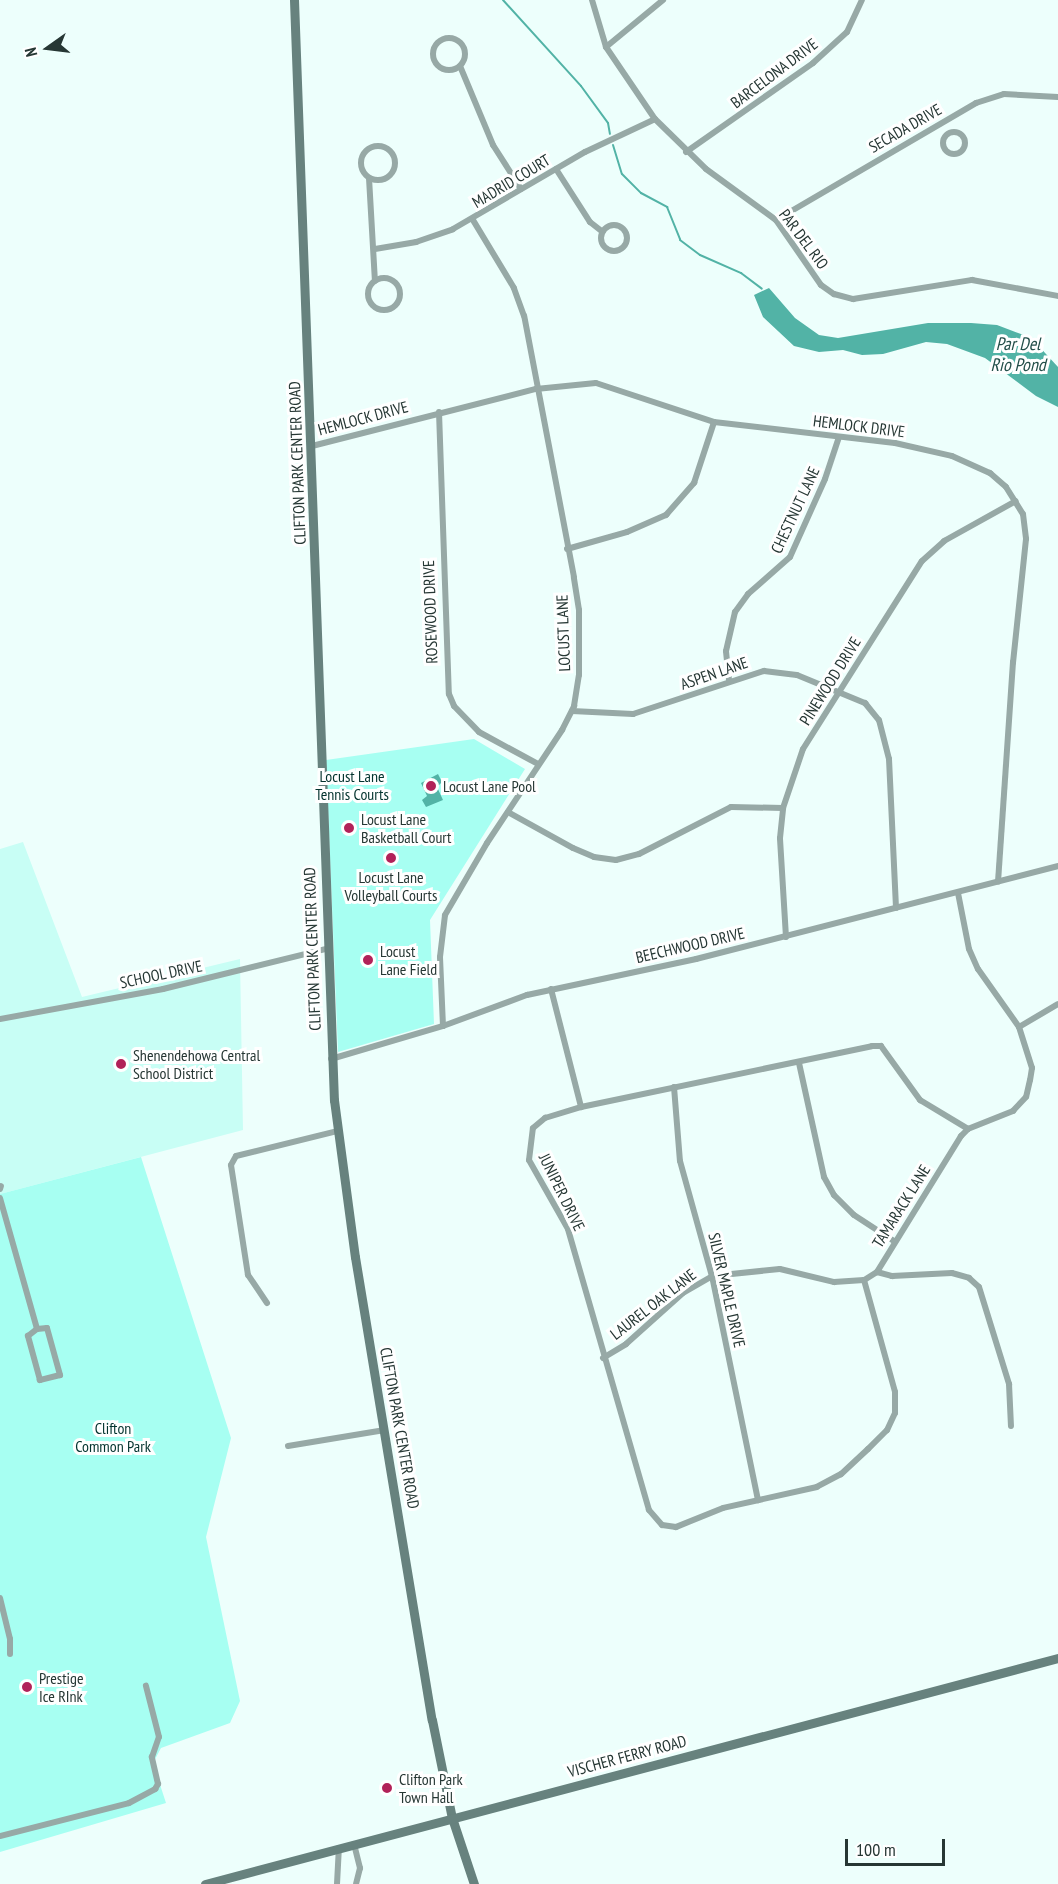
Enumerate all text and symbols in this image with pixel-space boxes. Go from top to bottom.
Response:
north arrow [18,18,78,78]
street label: BARCELONA DRIVE [726,34,822,112]
text: N [20,46,41,59]
street label: SECADA DRIVE [865,99,945,157]
street label: MADRID COURT [469,150,553,212]
street label: PAR DEL RIO [775,205,833,273]
water label: Par Del Rio Pond [990,334,1046,376]
street label: CLIFTON PARK CENTER ROAD [285,381,309,545]
street label: HEMLOCK DRIVE [316,397,410,439]
street label: HEMLOCK DRIVE [812,411,906,441]
street label: CHESTNUT LANE [766,463,824,557]
street label: ROSEWOOD DRIVE [419,560,441,664]
street label: LOCUST LANE [552,594,574,672]
street label: PINEWOOD DRIVE [795,633,865,729]
street label: ASPEN LANE [678,652,750,694]
park label: Locust Lane Tennis Courts [315,766,389,804]
place label: Locust Lane Pool [443,776,536,796]
marker: Locust Lane Pool [424,779,438,793]
place label: Locust Lane Basketball Court [361,809,451,847]
marker: Locust Lane Basketball Court [342,821,356,835]
marker: Locust Lane Volleyball Courts [384,851,398,865]
street label: CLIFTON PARK CENTER ROAD [300,867,324,1031]
place label: Locust Lane Volleyball Courts [345,867,437,905]
street label: BEECHWOOD DRIVE [634,923,746,967]
place label: Locust Lane Field [380,941,437,979]
marker: Locust Lane Field [361,953,375,967]
street label: SCHOOL DRIVE [118,956,204,992]
place label: Shenendehowa Central School District [133,1045,260,1083]
marker: Shenendehowa Central School District [114,1057,128,1071]
street label: JUNIPER DRIVE [535,1150,589,1234]
street label: TAMARACK LANE [868,1161,934,1251]
street label: SILVER MAPLE DRIVE [704,1231,750,1349]
street label: LAUREL OAK LANE [606,1264,700,1344]
street label: CLIFTON PARK CENTER ROAD [376,1346,424,1510]
park label: Clifton Common Park [75,1418,151,1456]
place label: Prestige Ice RInk [39,1668,84,1706]
marker: Prestige Ice RInk [20,1680,34,1694]
street label: VISCHER FERRY ROAD [565,1731,689,1781]
place label: Clifton Park Town Hall [399,1769,463,1807]
marker: Clifton Park Town Hall [380,1781,394,1795]
scale bar [848,1827,948,1865]
text: 100 m [856,1838,896,1861]

